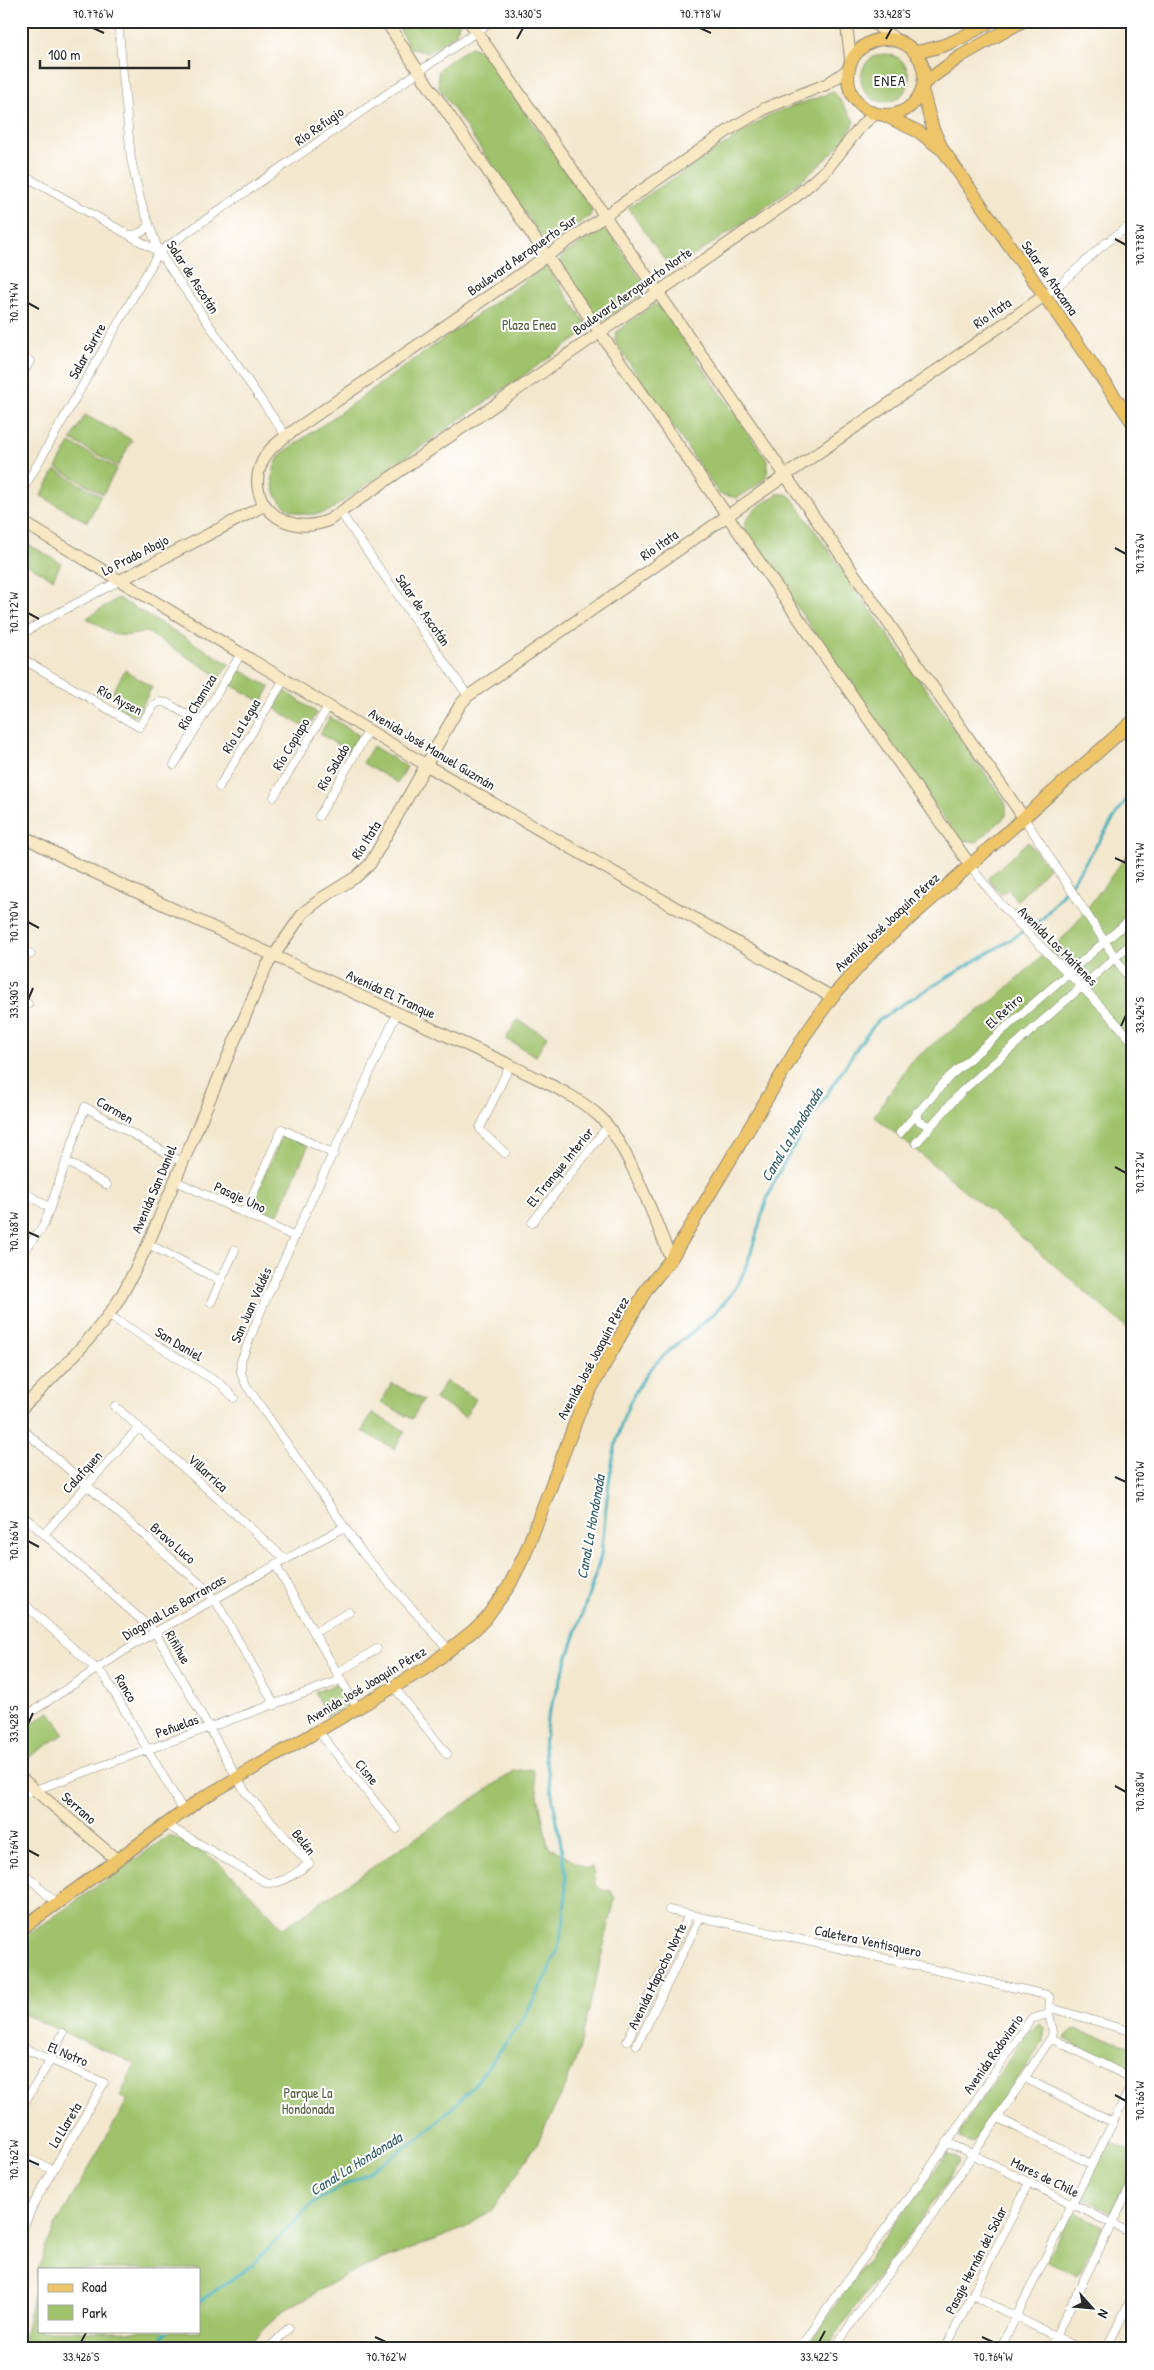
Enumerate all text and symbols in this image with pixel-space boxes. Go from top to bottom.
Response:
text: 70.776°W [73,5,114,22]
text: 33.430°S [505,5,542,22]
text: 70.778°W [679,5,721,22]
text: 33.428°S [874,5,911,22]
scale bar [40,38,189,70]
text: 100 m [48,44,81,65]
district label: ENEA [874,70,906,91]
street label: Río Refugio [290,102,348,150]
street label: Boulevard Aeropuerto Sur [463,209,581,300]
text: 70.778°W [1131,224,1148,266]
street label: Salar de Ascotán [163,236,224,317]
street label: Salar de Atacama [1018,237,1083,319]
street label: Boulevard Aeropuerto Norte [568,242,696,340]
text: 70.774°W [5,282,22,323]
street label: Río Itata [969,292,1015,332]
park label: Plaza Enea [502,315,557,334]
street label: Salar Surire [63,319,110,382]
street label: Río Itata [636,524,682,564]
street label: Lo Prado Abajo [98,529,172,580]
text: 70.776°W [1131,533,1148,574]
street label: Salar de Ascotán [392,570,455,650]
text: 70.772°W [5,592,22,634]
street label: Río Chamiza [173,670,221,733]
street label: Río Aysen [94,680,146,720]
street label: Río La Legua [217,695,265,757]
street label: Avenida José Manuel Guzmán [365,703,499,794]
street label: Río Copiapo [268,714,315,774]
street label: Río Salado [312,740,354,793]
street label: Río Itata [346,816,385,863]
text: 70.774°W [1131,842,1148,883]
street label: Avenida José Joaquín Pérez [830,868,944,976]
text: 70.770°W [5,901,22,943]
street label: Avenida Los Maitenes [1014,902,1102,990]
street label: Avenida El Tranque [343,965,439,1024]
text: 33.430°S [5,981,22,1018]
street label: El Retiro [981,989,1027,1032]
text: 33.424°S [1131,996,1148,1033]
water label: Canal La Hondonada [755,1082,829,1185]
street label: Carmen [93,1091,137,1128]
street label: El Tranque Interior [522,1122,599,1211]
street label: Avenida San Daniel [126,1142,181,1236]
text: 70.772°W [1131,1152,1148,1194]
street label: Pasaje Uno [211,1176,269,1218]
text: 70.768°W [5,1211,22,1252]
street label: San Juan Valdés [225,1264,276,1346]
street label: Avenida José Joaquín Pérez [552,1293,634,1423]
street label: San Daniel [152,1322,207,1365]
street label: Calafquen [57,1446,107,1498]
street label: Villarrica [184,1450,233,1496]
text: 70.770°W [1131,1461,1148,1503]
water label: Canal La Hondonada [571,1471,610,1581]
street label: Bravo Luco [147,1518,200,1568]
text: 70.766°W [5,1521,22,1561]
street label: Diagonal Las Barrancas [118,1569,230,1645]
street label: Riñihue [161,1626,196,1667]
street label: Avenida José Joaquín Pérez [302,1641,430,1729]
street label: Ranco [111,1670,142,1705]
text: 33.428°S [5,1705,22,1742]
street label: Peñuelas [153,1709,201,1742]
street label: Cisne [351,1755,384,1789]
text: 70.768°W [1131,1771,1148,1812]
street label: Serrano [58,1787,101,1828]
street label: Belén [288,1825,321,1859]
text: 70.764°W [5,1830,22,1870]
street label: Avenida Mapocho Norte [623,1919,692,2033]
street label: Caletera Ventisquero [813,1920,924,1962]
street label: Avenida Rodoviario [958,2010,1027,2097]
street label: El Notro [45,2037,92,2071]
text: 70.766°W [1131,2081,1148,2121]
park label: Parque La Hondonada [282,2083,335,2118]
street label: La Llareta [44,2098,86,2151]
water label: Canal La Hondonada [306,2126,408,2200]
text: 70.762°W [5,2139,22,2180]
street label: Mares de Chile [1008,2152,1083,2201]
street label: Pasaje Hernán del Solar [940,2202,1012,2317]
legend [38,2268,200,2332]
text: Road [82,2276,107,2297]
north arrow [1066,2282,1116,2332]
text: Park [82,2302,107,2323]
text: N [1094,2306,1114,2322]
text: 33.426°S [63,2348,100,2365]
text: 70.762°W [366,2348,407,2365]
text: 33.422°S [800,2348,838,2365]
text: 70.764°W [973,2348,1013,2365]

